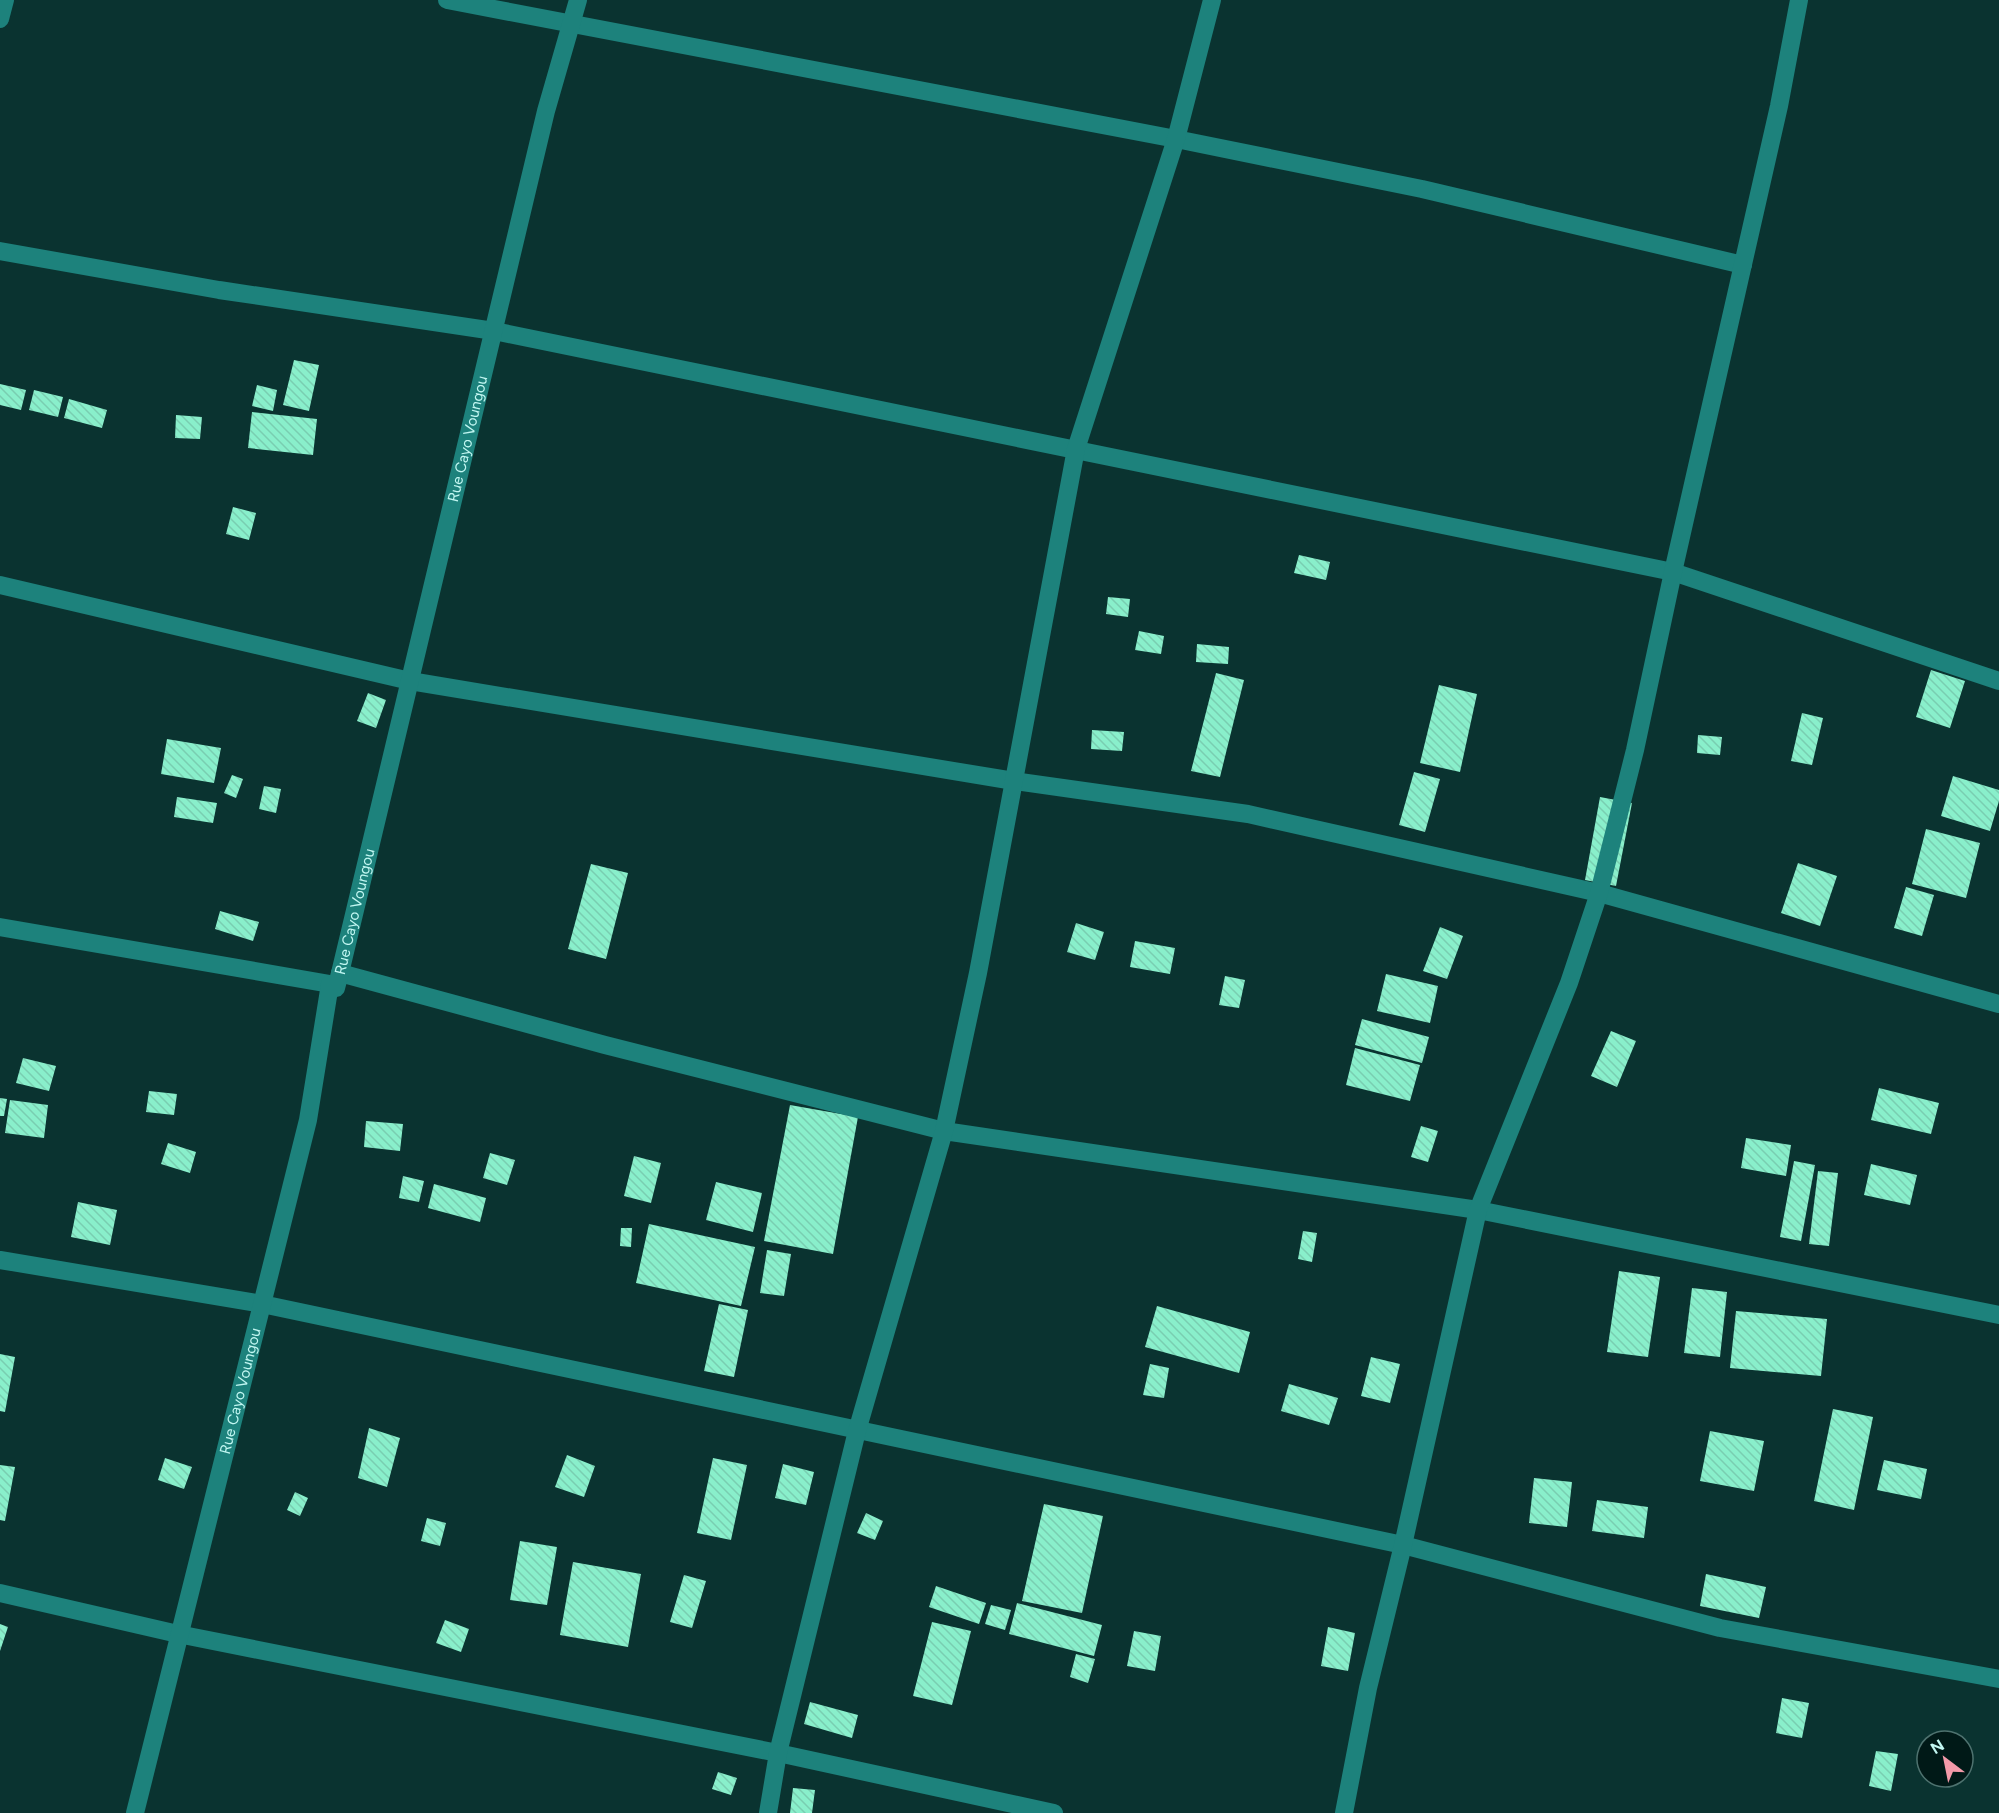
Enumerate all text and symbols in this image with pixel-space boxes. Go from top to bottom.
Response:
street label: Rue Cayo Voungou [444,374,491,504]
street label: Rue Cayo Voungou [331,847,378,976]
street label: Rue Cayo Voungou [216,1326,265,1456]
north arrow [1915,1729,1975,1789]
text: N [1927,1735,1948,1758]

